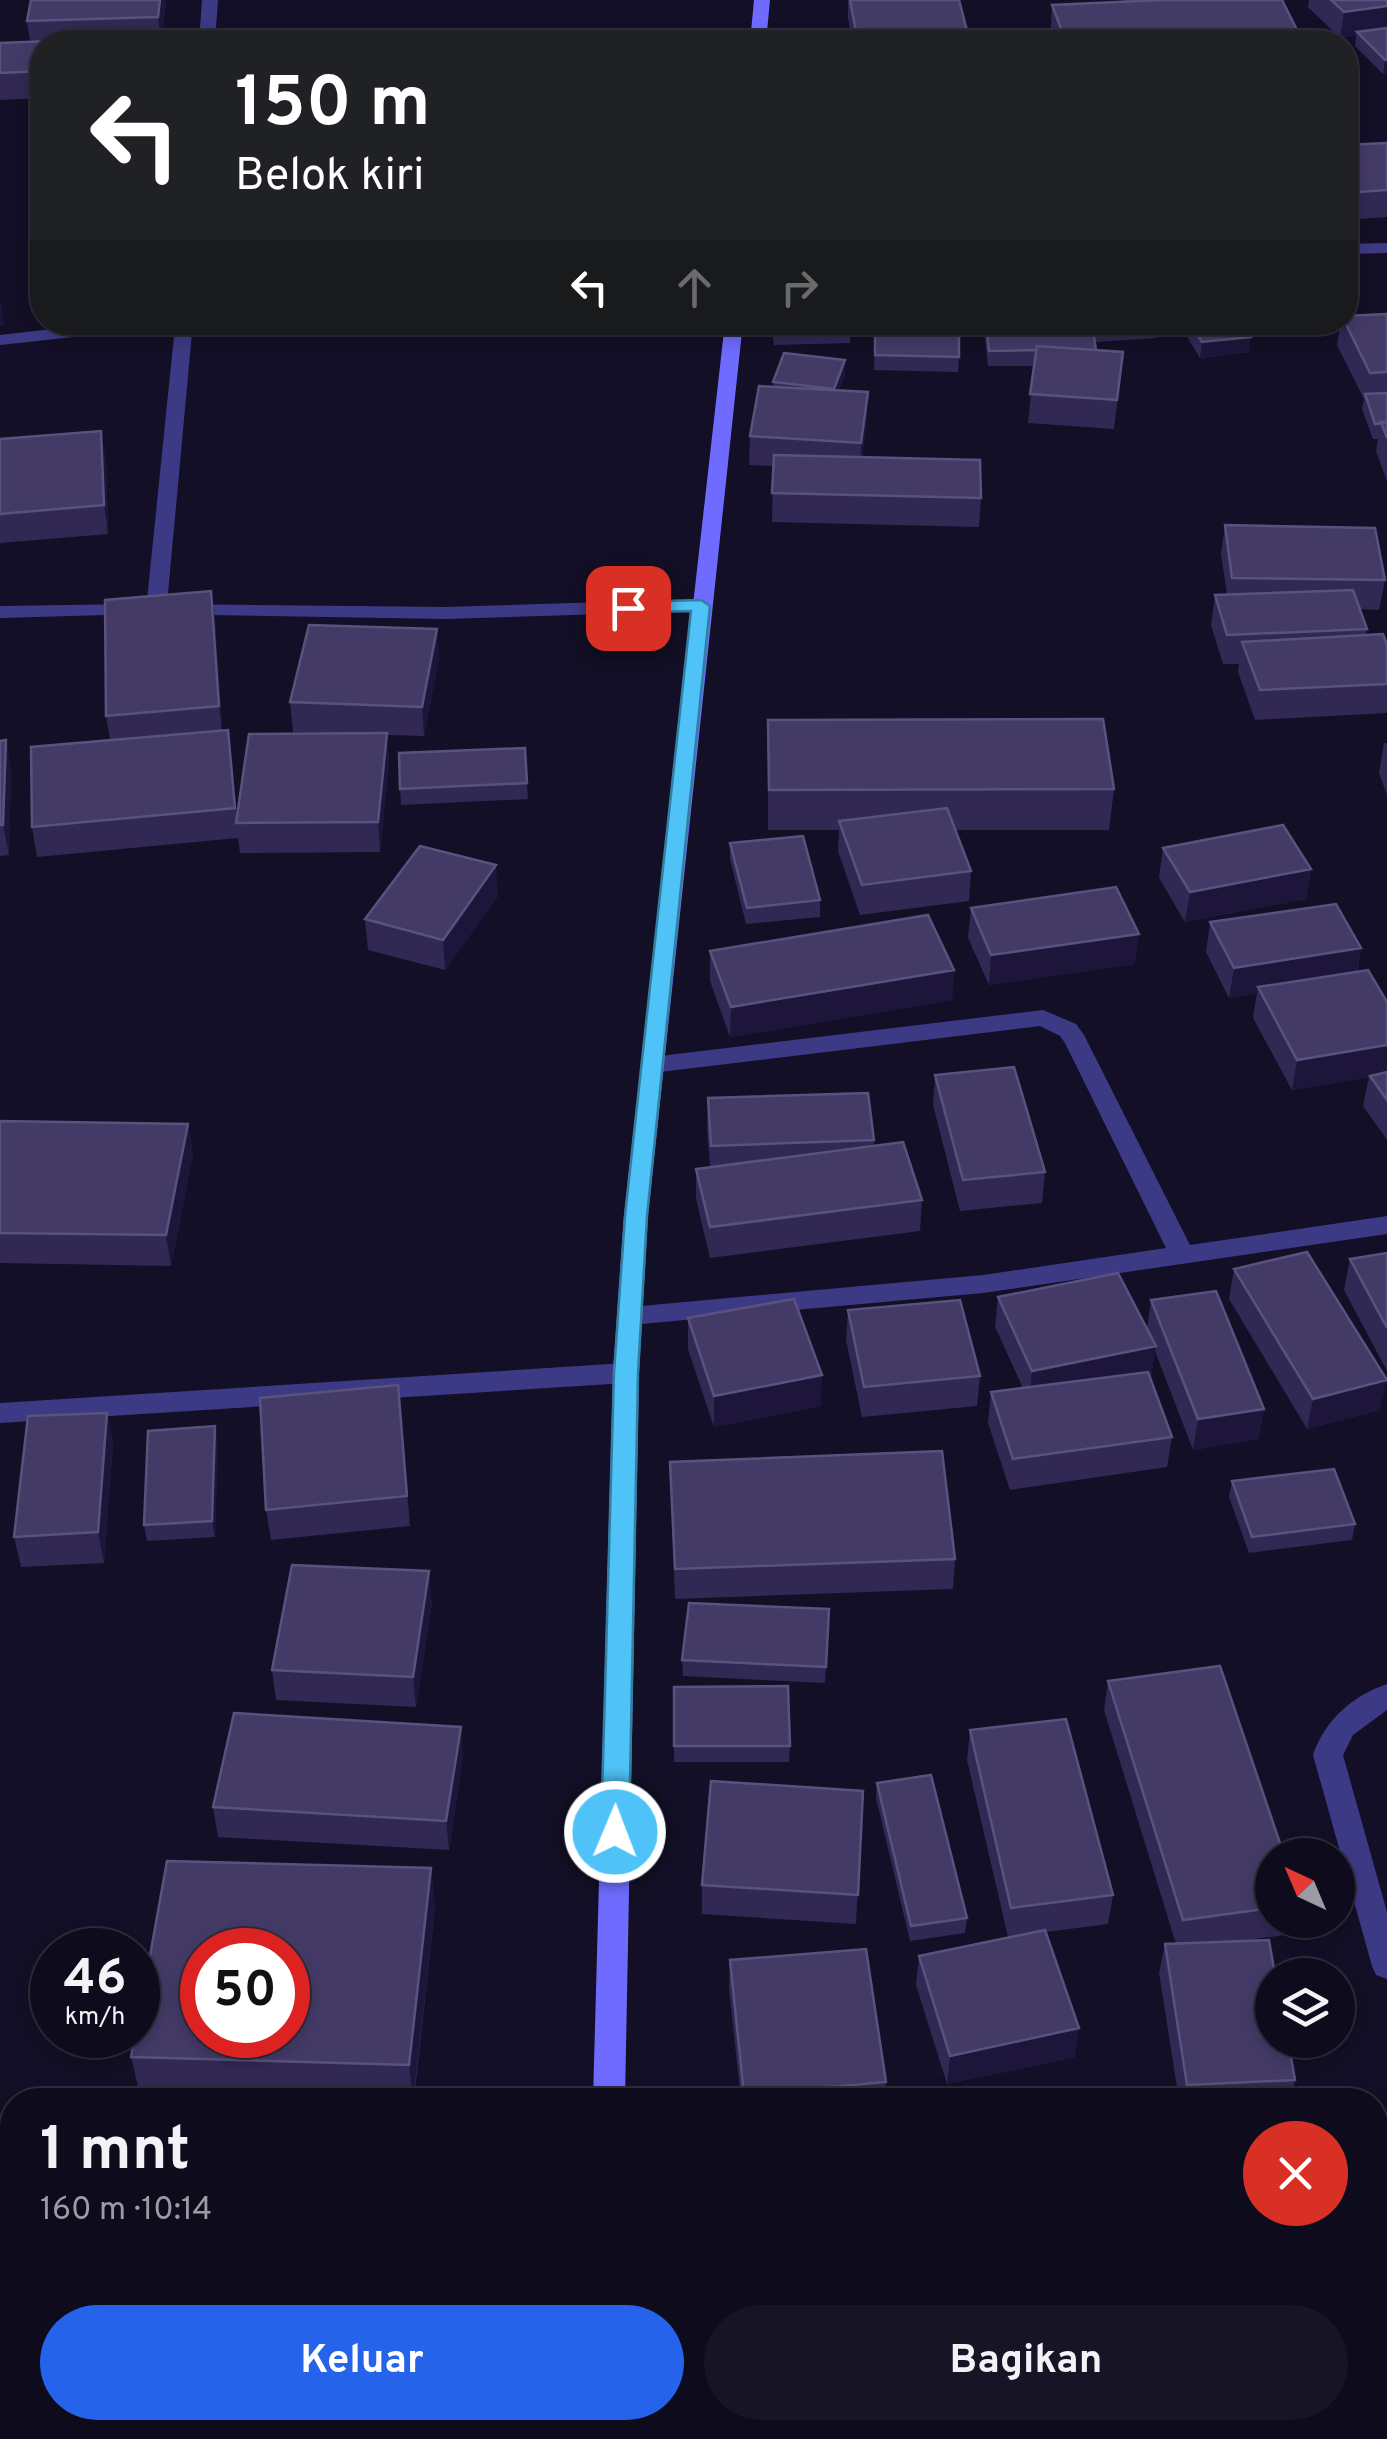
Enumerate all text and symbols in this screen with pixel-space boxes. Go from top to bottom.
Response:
text: 150 m [235,62,430,151]
icon: left [70,70,200,200]
text: Belok kiri [235,149,425,206]
icon: left [562,260,617,315]
icon: ahead [667,260,722,315]
icon: right [772,260,827,315]
pin [586,566,671,651]
icon: arrive [601,581,656,636]
position arrow [563,1780,667,1884]
north arrow [1255,1838,1355,1938]
map controls [1255,1838,1355,2058]
speed limit sign: 50 [180,1928,310,2058]
text: 46 [64,1949,126,2012]
button: layers [1255,1958,1355,2058]
text: km/h [65,2002,125,2034]
text: 1 mnt [40,2115,190,2191]
button: close [1243,2121,1348,2226]
text: 160 m · 10:14 [40,2191,212,2231]
button: Keluar [40,2305,684,2420]
button: Bagikan [704,2305,1348,2420]

